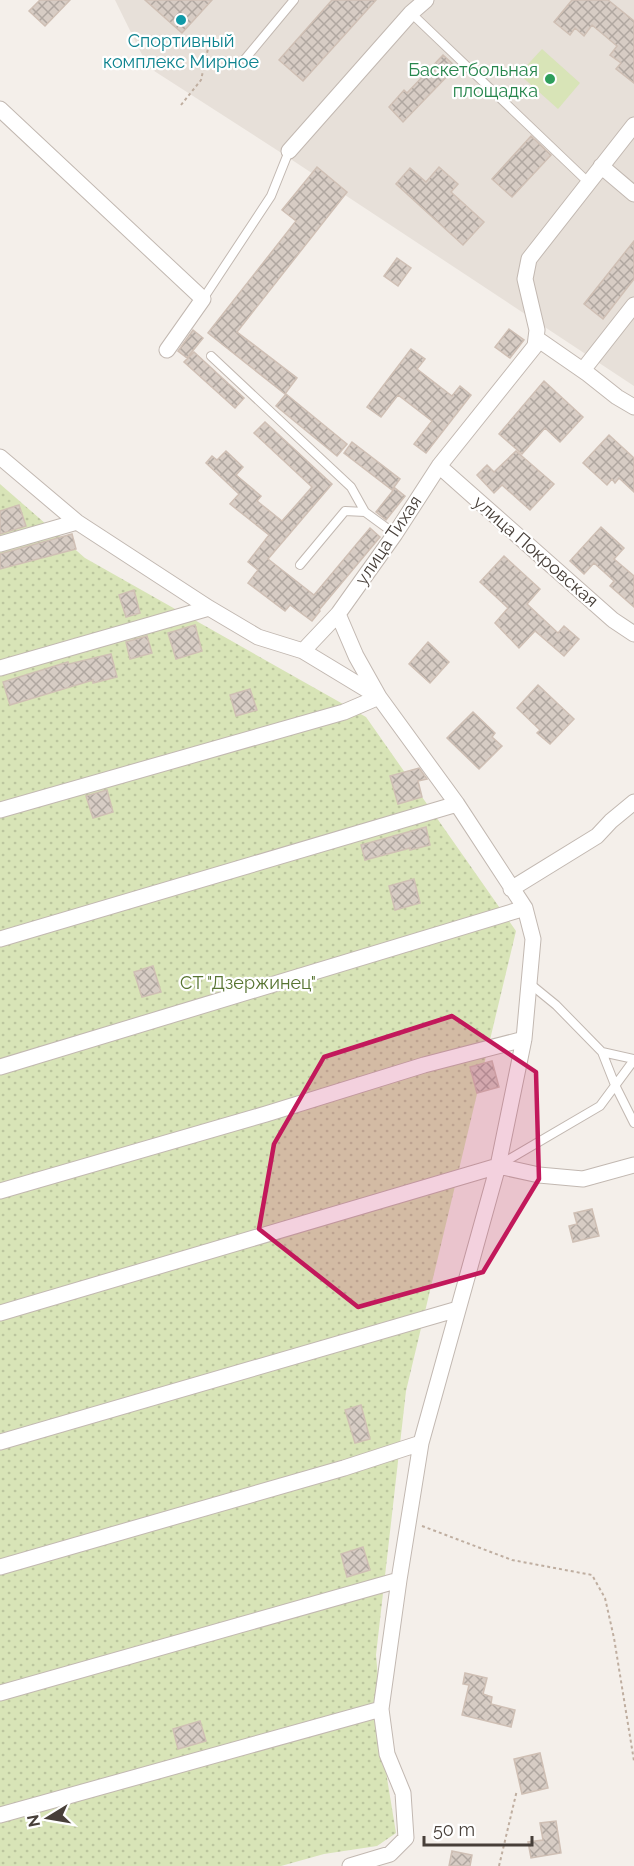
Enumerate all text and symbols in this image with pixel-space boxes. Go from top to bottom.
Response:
marker: Спортивный комплекс Мирное [174,13,188,27]
place label: Спортивный комплекс Мирное [103,30,259,72]
place label: Баскетбольная площадка [408,59,538,101]
marker: Баскетбольная площадка [543,72,557,86]
street label: улица Тихая [350,491,426,589]
street label: улица Покровская [469,491,603,611]
park label: СТ "Дзержинец" [180,972,316,993]
north arrow [18,1788,78,1848]
scale bar [424,1809,532,1847]
text: N [23,1813,44,1829]
text: 50 m [433,1819,475,1840]

